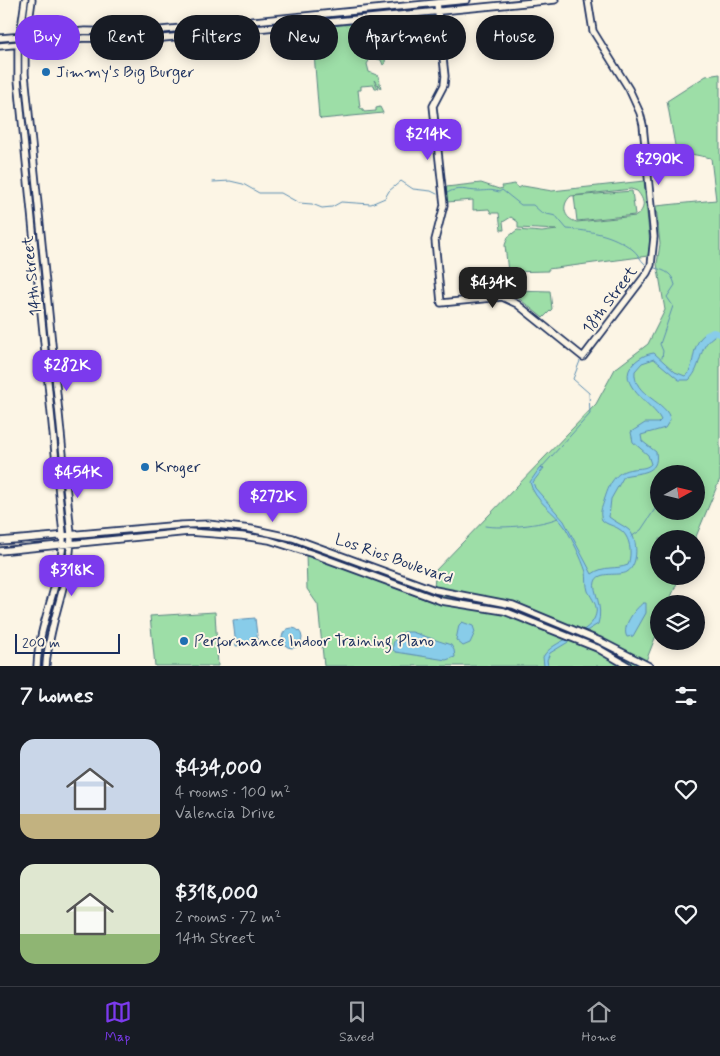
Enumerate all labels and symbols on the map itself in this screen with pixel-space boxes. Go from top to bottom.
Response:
place label: Jimmy's Big Burger [56,62,195,84]
marker: Jimmy's Big Burger [40,66,52,78]
pin: $214K [393,119,463,161]
pin: $290K [624,144,694,186]
street label: 14th Street [17,234,47,317]
street label: 18th Street [578,261,643,338]
pin: $434K [458,266,528,309]
pin: $282K [32,350,102,392]
pin: $454K [43,456,113,499]
place label: Kroger [155,457,201,478]
marker: Kroger [139,461,151,473]
north arrow [650,465,705,520]
pin: $272K [238,480,308,523]
street label: Los Rios Boulevard [332,529,456,589]
pin: $318K [37,554,107,597]
scale bar [15,631,120,654]
place label: Performance Indoor Training Plano [194,631,434,654]
marker: Performance Indoor Training Plano [178,635,190,647]

